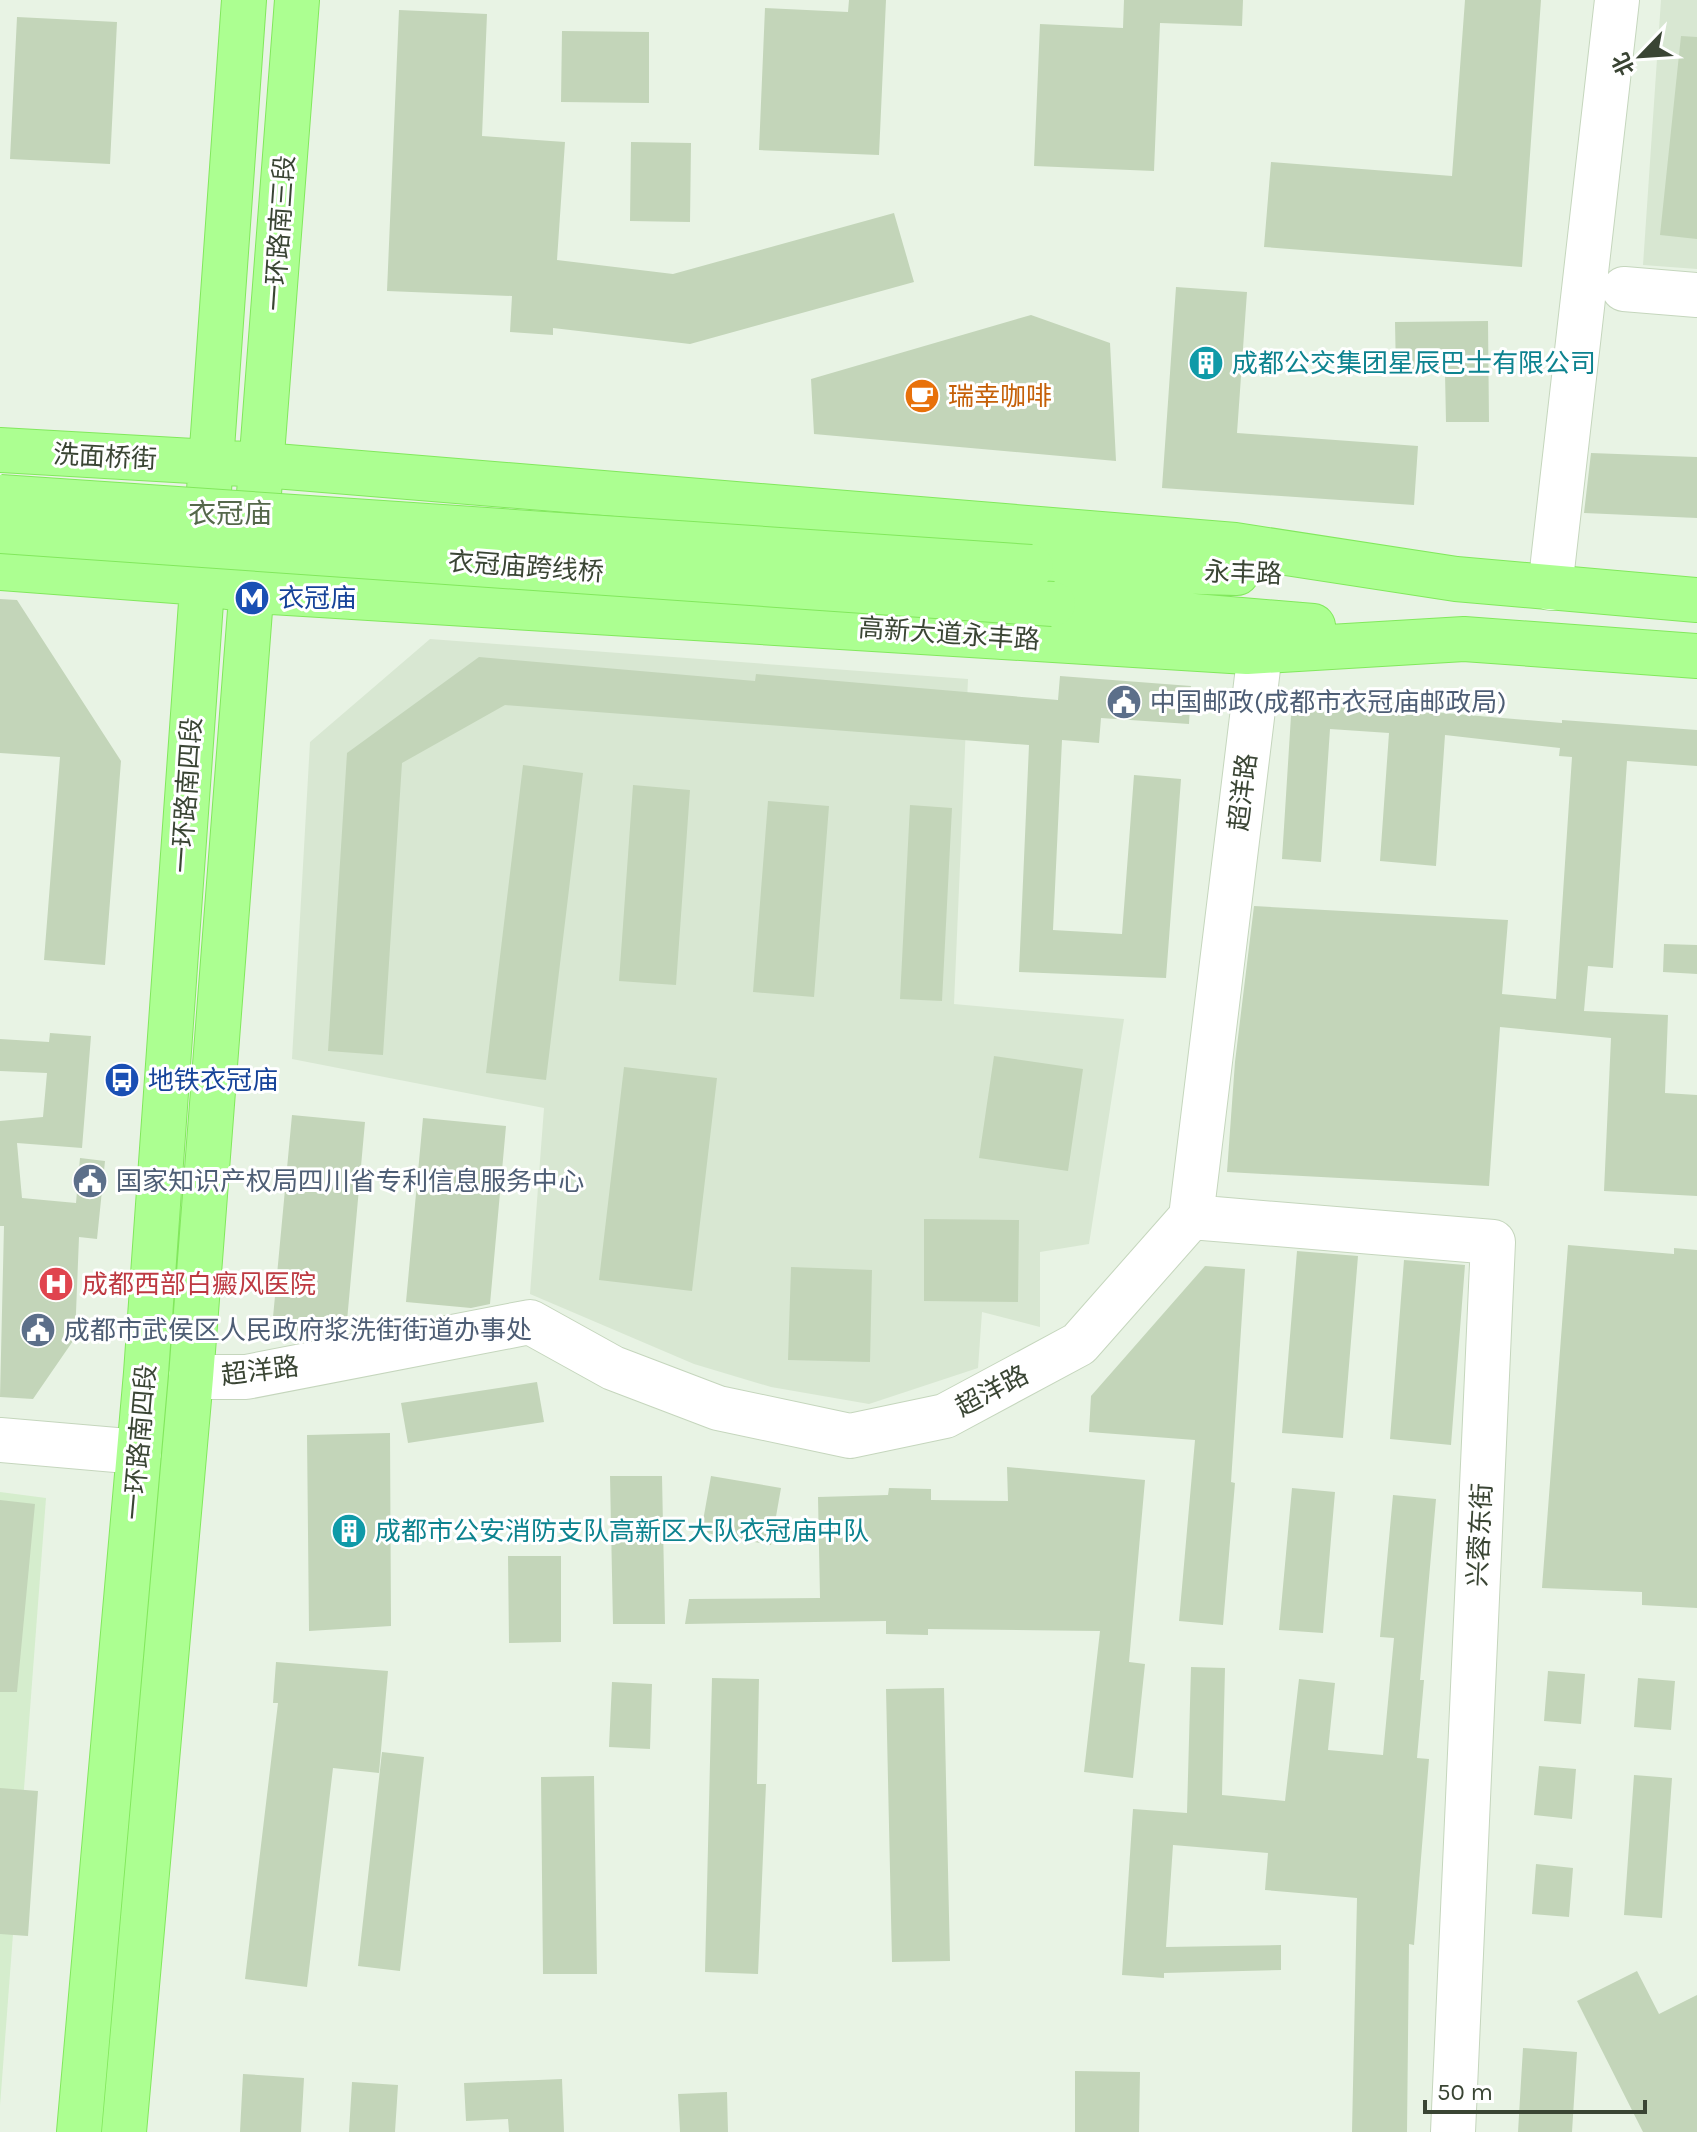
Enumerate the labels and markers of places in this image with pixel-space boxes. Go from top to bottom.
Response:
building icon: 成都公交集团星辰巴士有限公司 [1187,344,1225,382]
place label: 成都公交集团星辰巴士有限公司 [1232,348,1596,379]
cafe icon: 瑞幸咖啡 [903,377,941,415]
place label: 瑞幸咖啡 [948,381,1052,412]
metro station icon: 衣冠庙 [233,579,271,617]
place label: 衣冠庙 [278,583,356,614]
public building icon: 中国邮政(成都市衣冠庙邮政局) [1105,683,1143,721]
place label: 中国邮政(成都市衣冠庙邮政局) [1150,687,1507,718]
bus stop icon: 地铁衣冠庙 [103,1061,141,1099]
place label: 地铁衣冠庙 [148,1065,278,1096]
public building icon: 国家知识产权局四川省专利信息服务中心 [71,1162,109,1200]
place label: 国家知识产权局四川省专利信息服务中心 [116,1166,584,1197]
hospital icon: 成都西部白癜风医院 [37,1265,75,1303]
place label: 成都西部白癜风医院 [82,1269,316,1300]
public building icon: 成都市武侯区人民政府浆洗街街道办事处 [19,1311,57,1349]
place label: 成都市武侯区人民政府浆洗街街道办事处 [64,1315,532,1346]
building icon: 成都市公安消防支队高新区大队衣冠庙中队 [330,1512,368,1550]
place label: 成都市公安消防支队高新区大队衣冠庙中队 [375,1516,869,1547]

